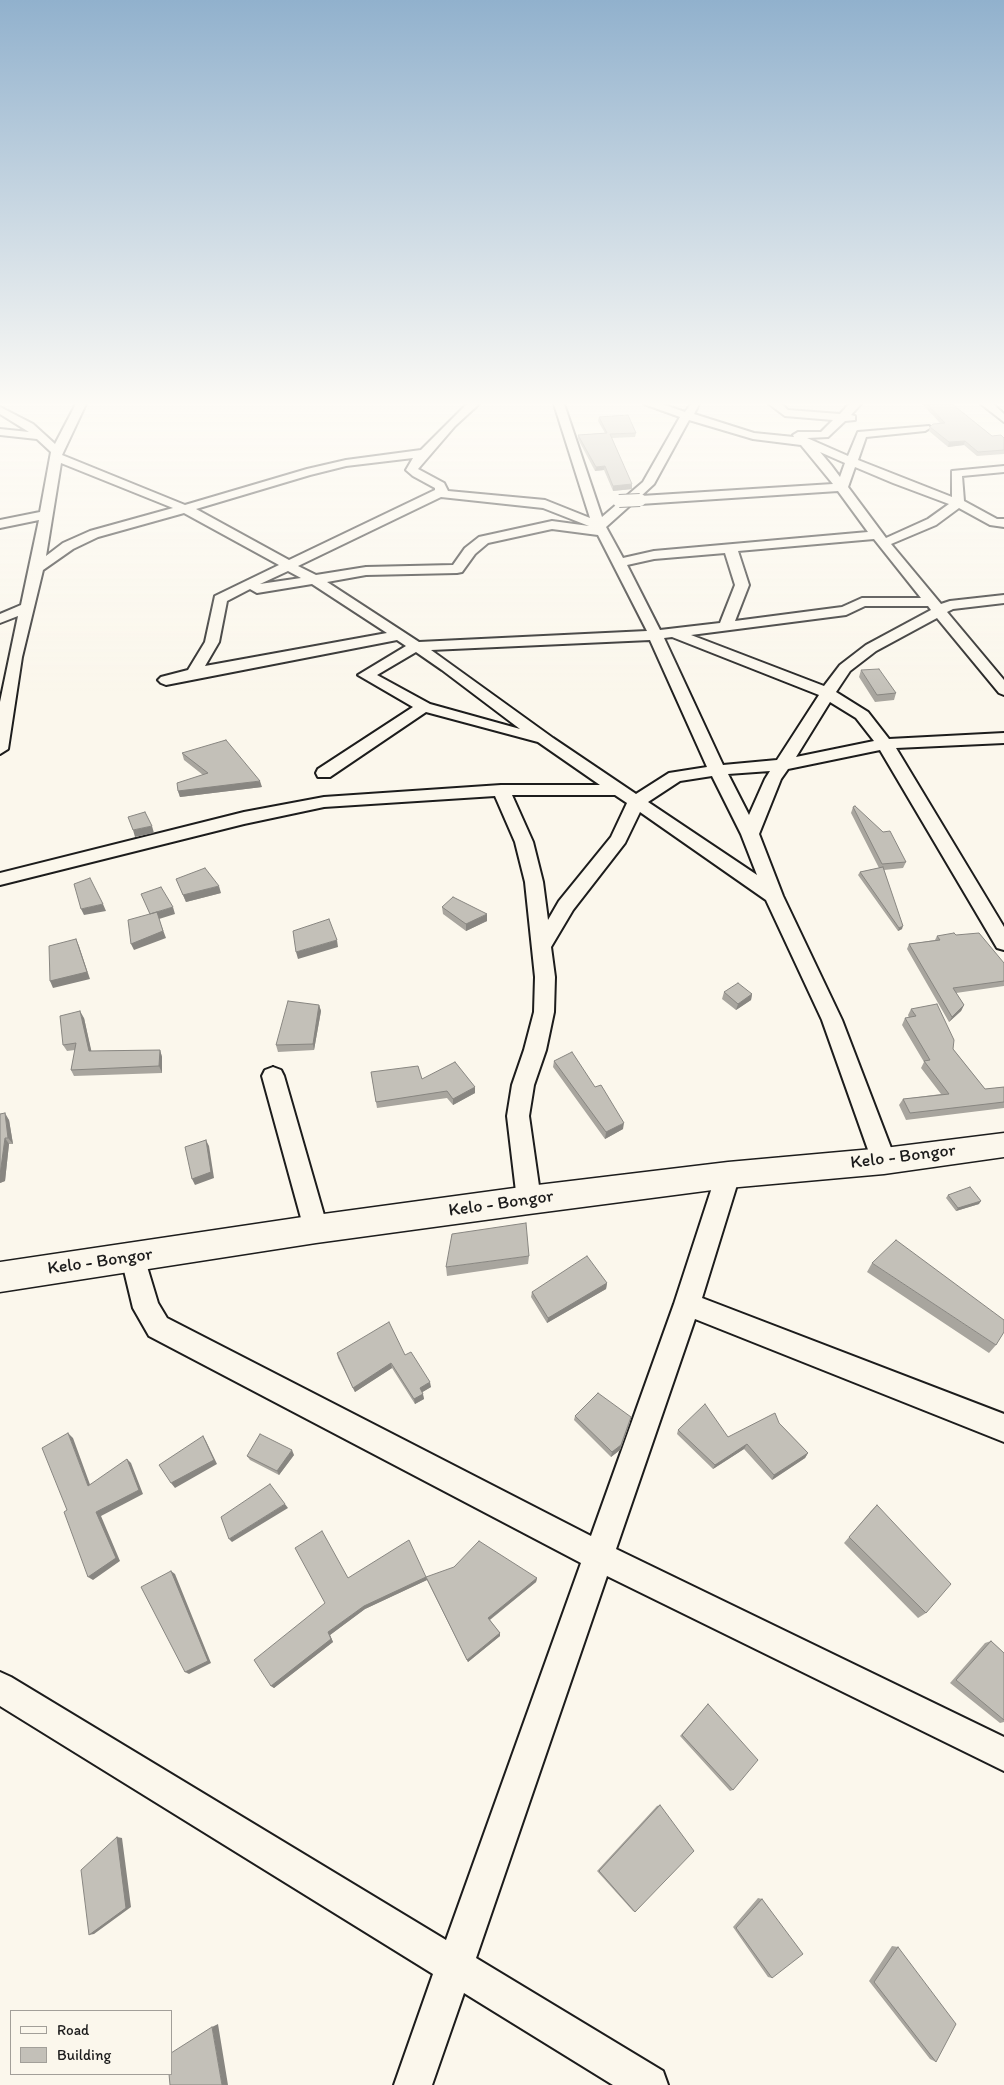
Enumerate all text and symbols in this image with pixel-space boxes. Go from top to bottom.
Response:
street label: Kelo - Bongor [849,1140,957,1174]
street label: Kelo - Bongor [447,1186,555,1222]
street label: Kelo - Bongor [46,1244,154,1280]
legend [10,2010,172,2075]
text: Road [57,2021,89,2039]
text: Building [57,2046,111,2064]

